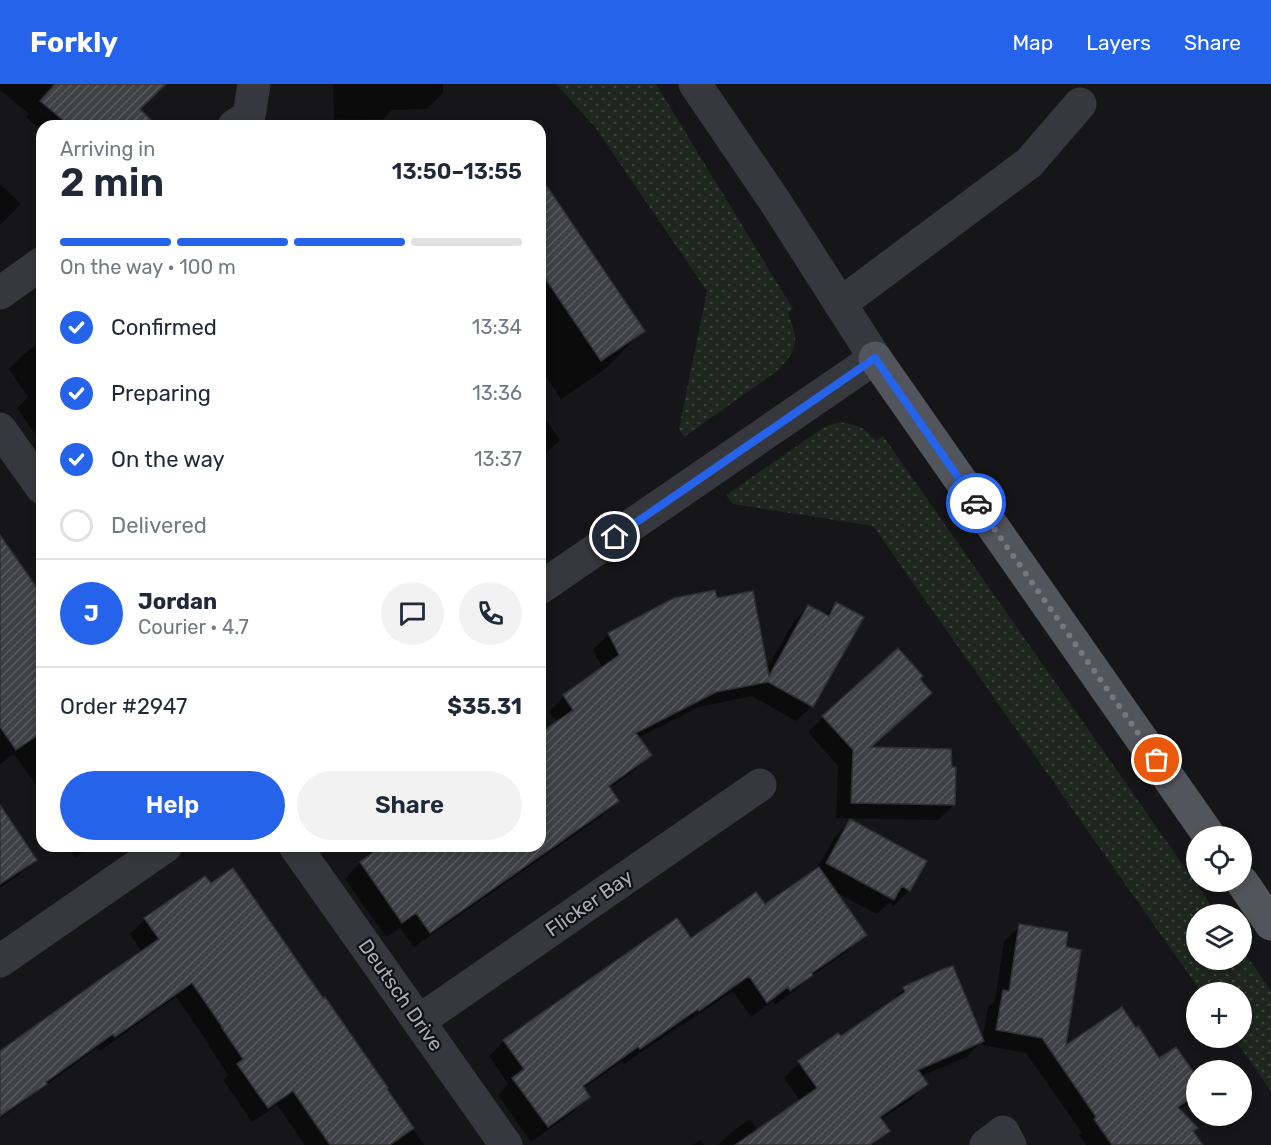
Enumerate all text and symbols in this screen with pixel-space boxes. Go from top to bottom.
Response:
text: Forkly [30,26,118,59]
text: Map [1012,30,1053,55]
text: Layers [1086,30,1151,55]
text: Share [1184,30,1241,55]
text: Arriving in [60,137,155,161]
text: 13:50–13:55 [392,158,522,185]
text: 2 min [60,160,164,206]
text: On the way · 100 m [60,255,236,279]
icon: check [60,311,93,344]
text: Confirmed [111,314,217,341]
text: 13:34 [472,315,522,339]
icon: check [60,377,93,410]
text: Preparing [111,380,211,407]
text: 13:36 [472,381,522,405]
icon: check [60,443,93,476]
text: On the way [111,446,225,473]
text: 13:37 [474,447,522,471]
courier [946,473,1006,533]
icon: car [960,487,993,520]
pin [589,511,640,562]
text: Delivered [111,512,207,539]
icon: home [598,520,631,553]
button: chat [381,582,444,645]
button: phone [459,582,522,645]
text: Jordan [138,588,217,615]
text: J [84,600,99,627]
text: Courier · 4.7 [138,615,249,639]
text: Order #2947 [60,693,187,720]
text: $35.31 [447,693,522,720]
pin [1131,734,1182,785]
icon: bag [1140,743,1173,776]
button: Help [60,771,285,840]
button: Share [297,771,522,840]
map controls [1186,826,1252,1126]
button: locate [1186,826,1252,892]
street label: Flicker Bay [541,864,637,942]
button: layers [1186,904,1252,970]
street label: Deutsch Drive [354,934,448,1056]
button: + [1186,982,1252,1048]
button: − [1186,1060,1252,1126]

